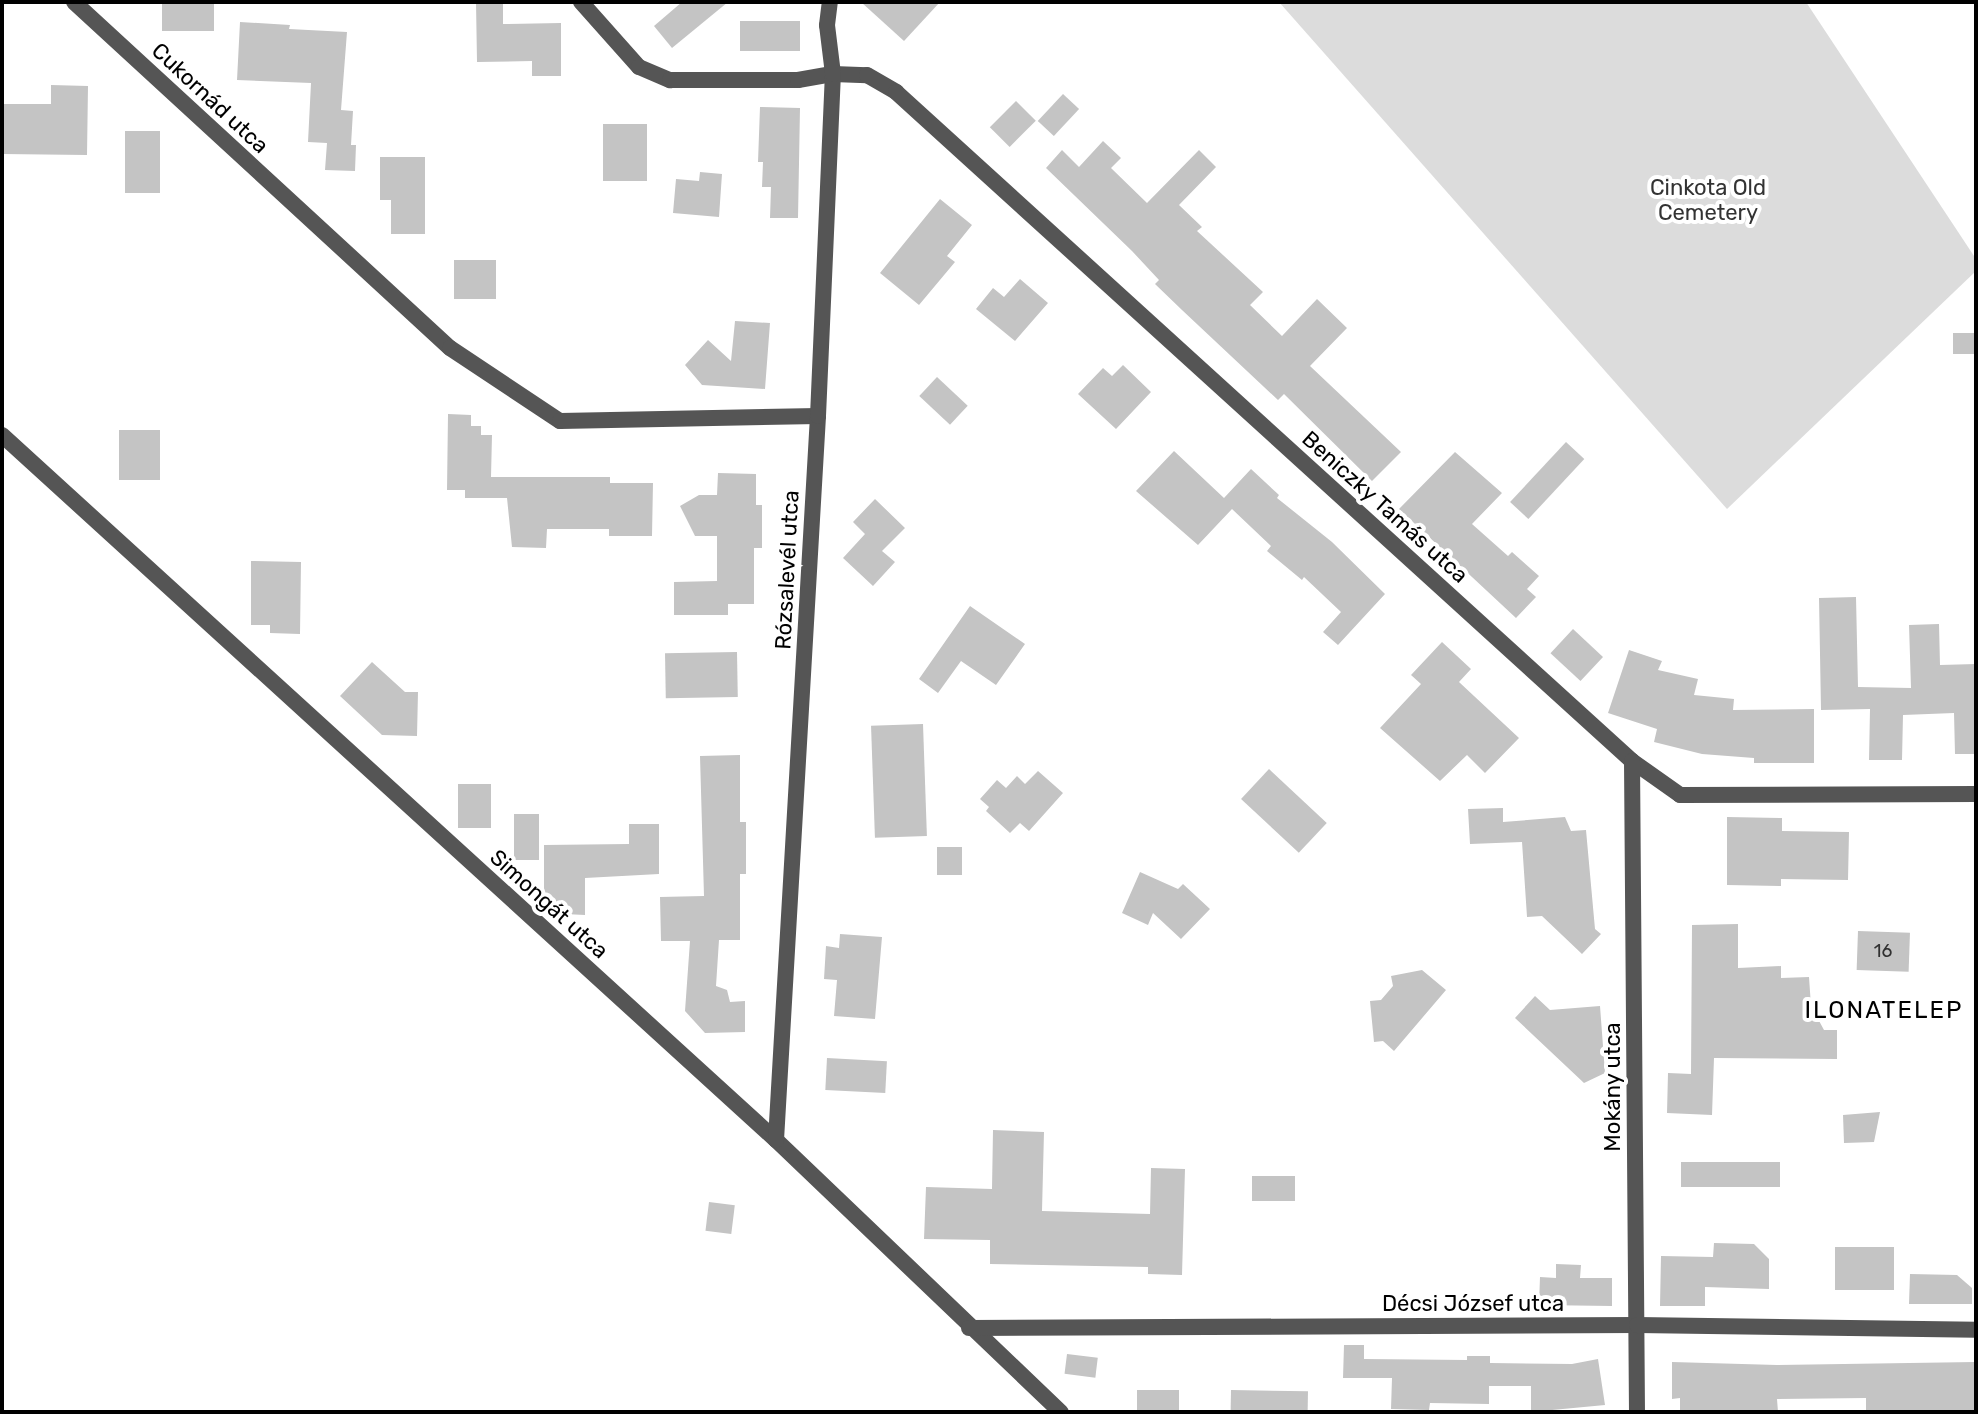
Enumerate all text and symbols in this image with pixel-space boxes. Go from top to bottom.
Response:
street label: Cukornád utca [146,37,274,159]
park label: Cinkota Old Cemetery [1650,174,1766,226]
street label: Beniczky Tamás utca [1296,425,1474,589]
street label: Rózsalevél utca [770,490,804,650]
street label: Simongát utca [484,844,614,964]
house number: 16 [1874,940,1892,962]
district label: ILONATELEP [1805,997,1963,1025]
street label: Mokány utca [1600,1022,1626,1152]
street label: Décsi József utca [1382,1291,1564,1317]

